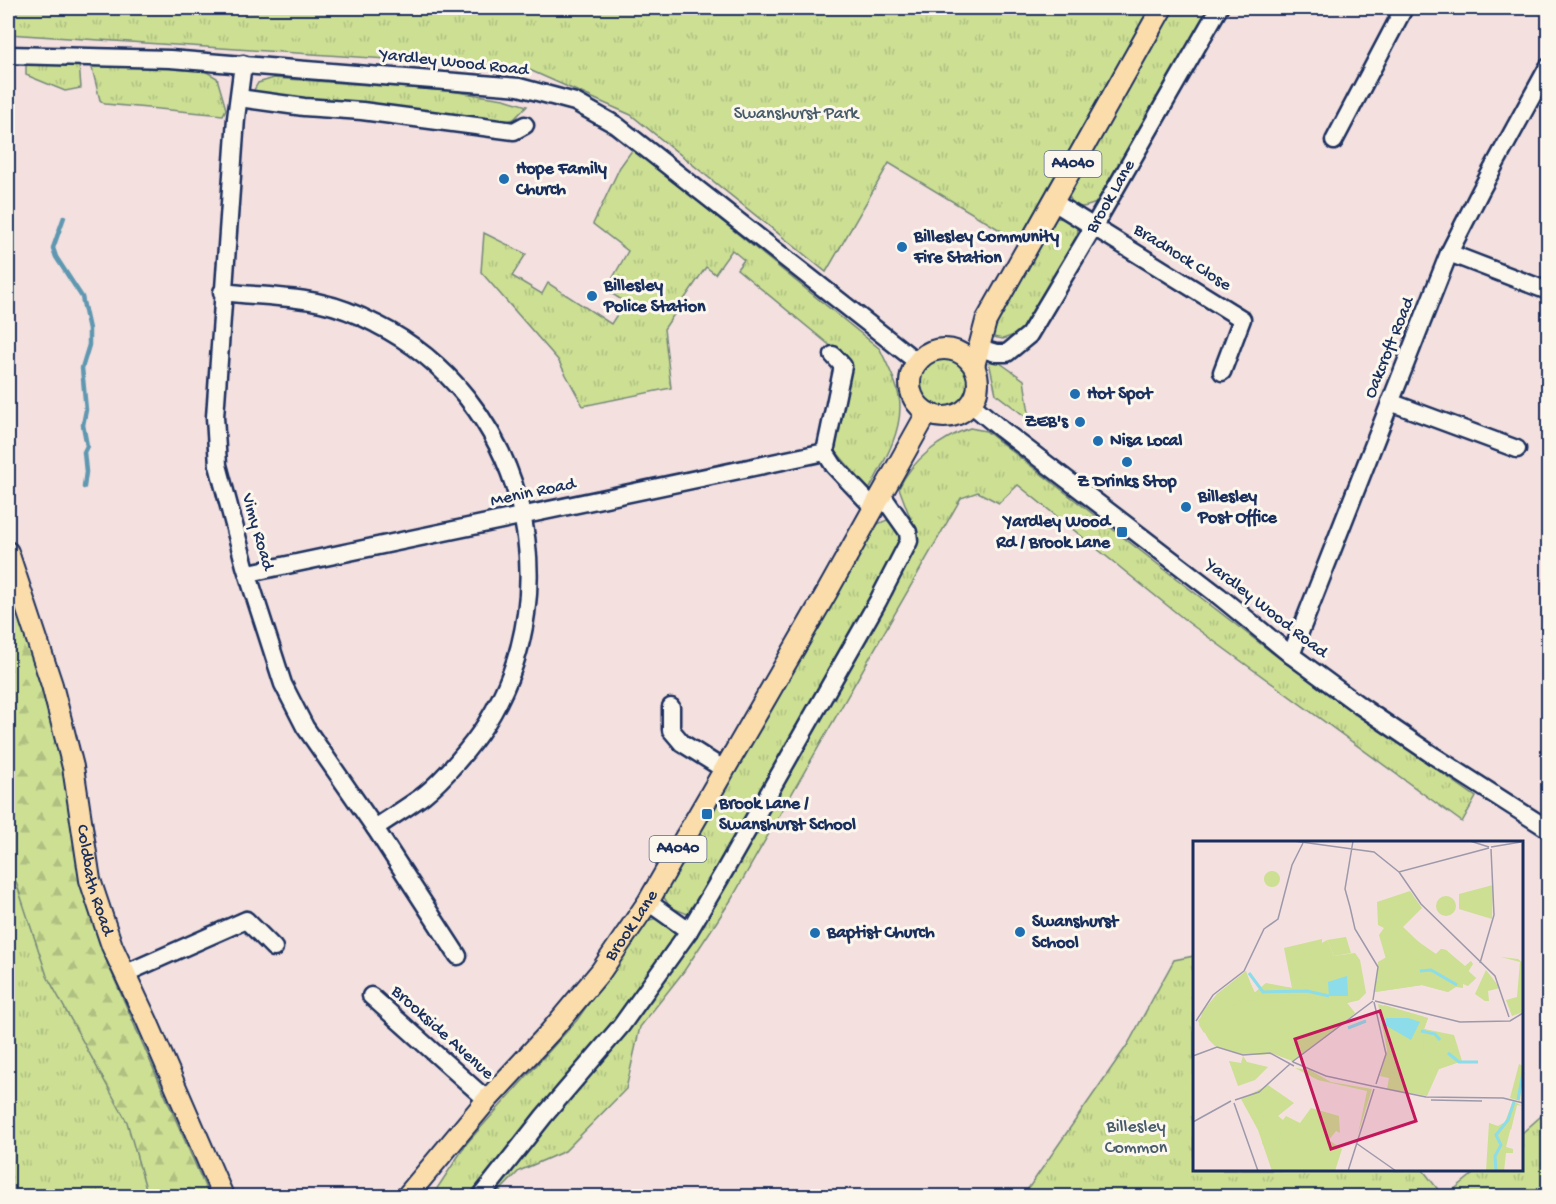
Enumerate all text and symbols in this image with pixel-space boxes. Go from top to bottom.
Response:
street label: Yardley Wood Road [376,45,531,81]
park label: Swanshurst Park [734,104,860,125]
road number: A4040 [1044,151,1102,177]
street label: Brook Lane [1081,156,1140,238]
place label: Hope Family Church [515,159,607,201]
marker: Hope Family Church [497,172,511,186]
street label: Bradnock Close [1128,219,1235,297]
place label: Billesley Community Fire Station [913,227,1059,269]
marker: Billesley Community Fire Station [895,240,909,254]
place label: Billesley Police Station [603,276,706,318]
marker: Billesley Police Station [585,289,599,303]
street label: Oakcroft Road [1360,293,1420,402]
place label: Hot Spot [1087,384,1154,405]
marker: Hot Spot [1068,387,1082,401]
place label: ZEB's [1025,412,1069,433]
marker: ZEB's [1073,415,1087,429]
place label: Nisa Local [1110,431,1183,452]
marker: Nisa Local [1091,434,1105,448]
marker: Z Drinks Stop [1120,455,1134,469]
place label: Z Drinks Stop [1077,472,1177,493]
street label: Menin Road [489,473,579,512]
place label: Billesley Post Office [1197,487,1277,529]
street label: Vimy Road [236,490,278,574]
marker: Billesley Post Office [1179,500,1193,514]
place label: Yardley Wood Rd / Brook Lane [995,512,1112,554]
marker: Yardley Wood Rd / Brook Lane [1115,525,1129,539]
street label: Yardley Wood Road [1199,553,1333,664]
place label: Brook Lane / Swanshurst School [718,794,856,836]
marker: Brook Lane / Swanshurst School [700,807,714,821]
street label: Coldbath Road [71,823,119,940]
road number: A4040 [650,836,706,862]
inset map [1193,841,1523,1171]
street label: Brook Lane [600,886,663,966]
place label: Swanshurst School [1032,912,1120,954]
place label: Baptist Church [826,923,935,944]
marker: Swanshurst School [1013,925,1027,939]
marker: Baptist Church [808,926,822,940]
street label: Brookside Avenue [386,981,498,1085]
park label: Billesley Common [1105,1117,1168,1159]

